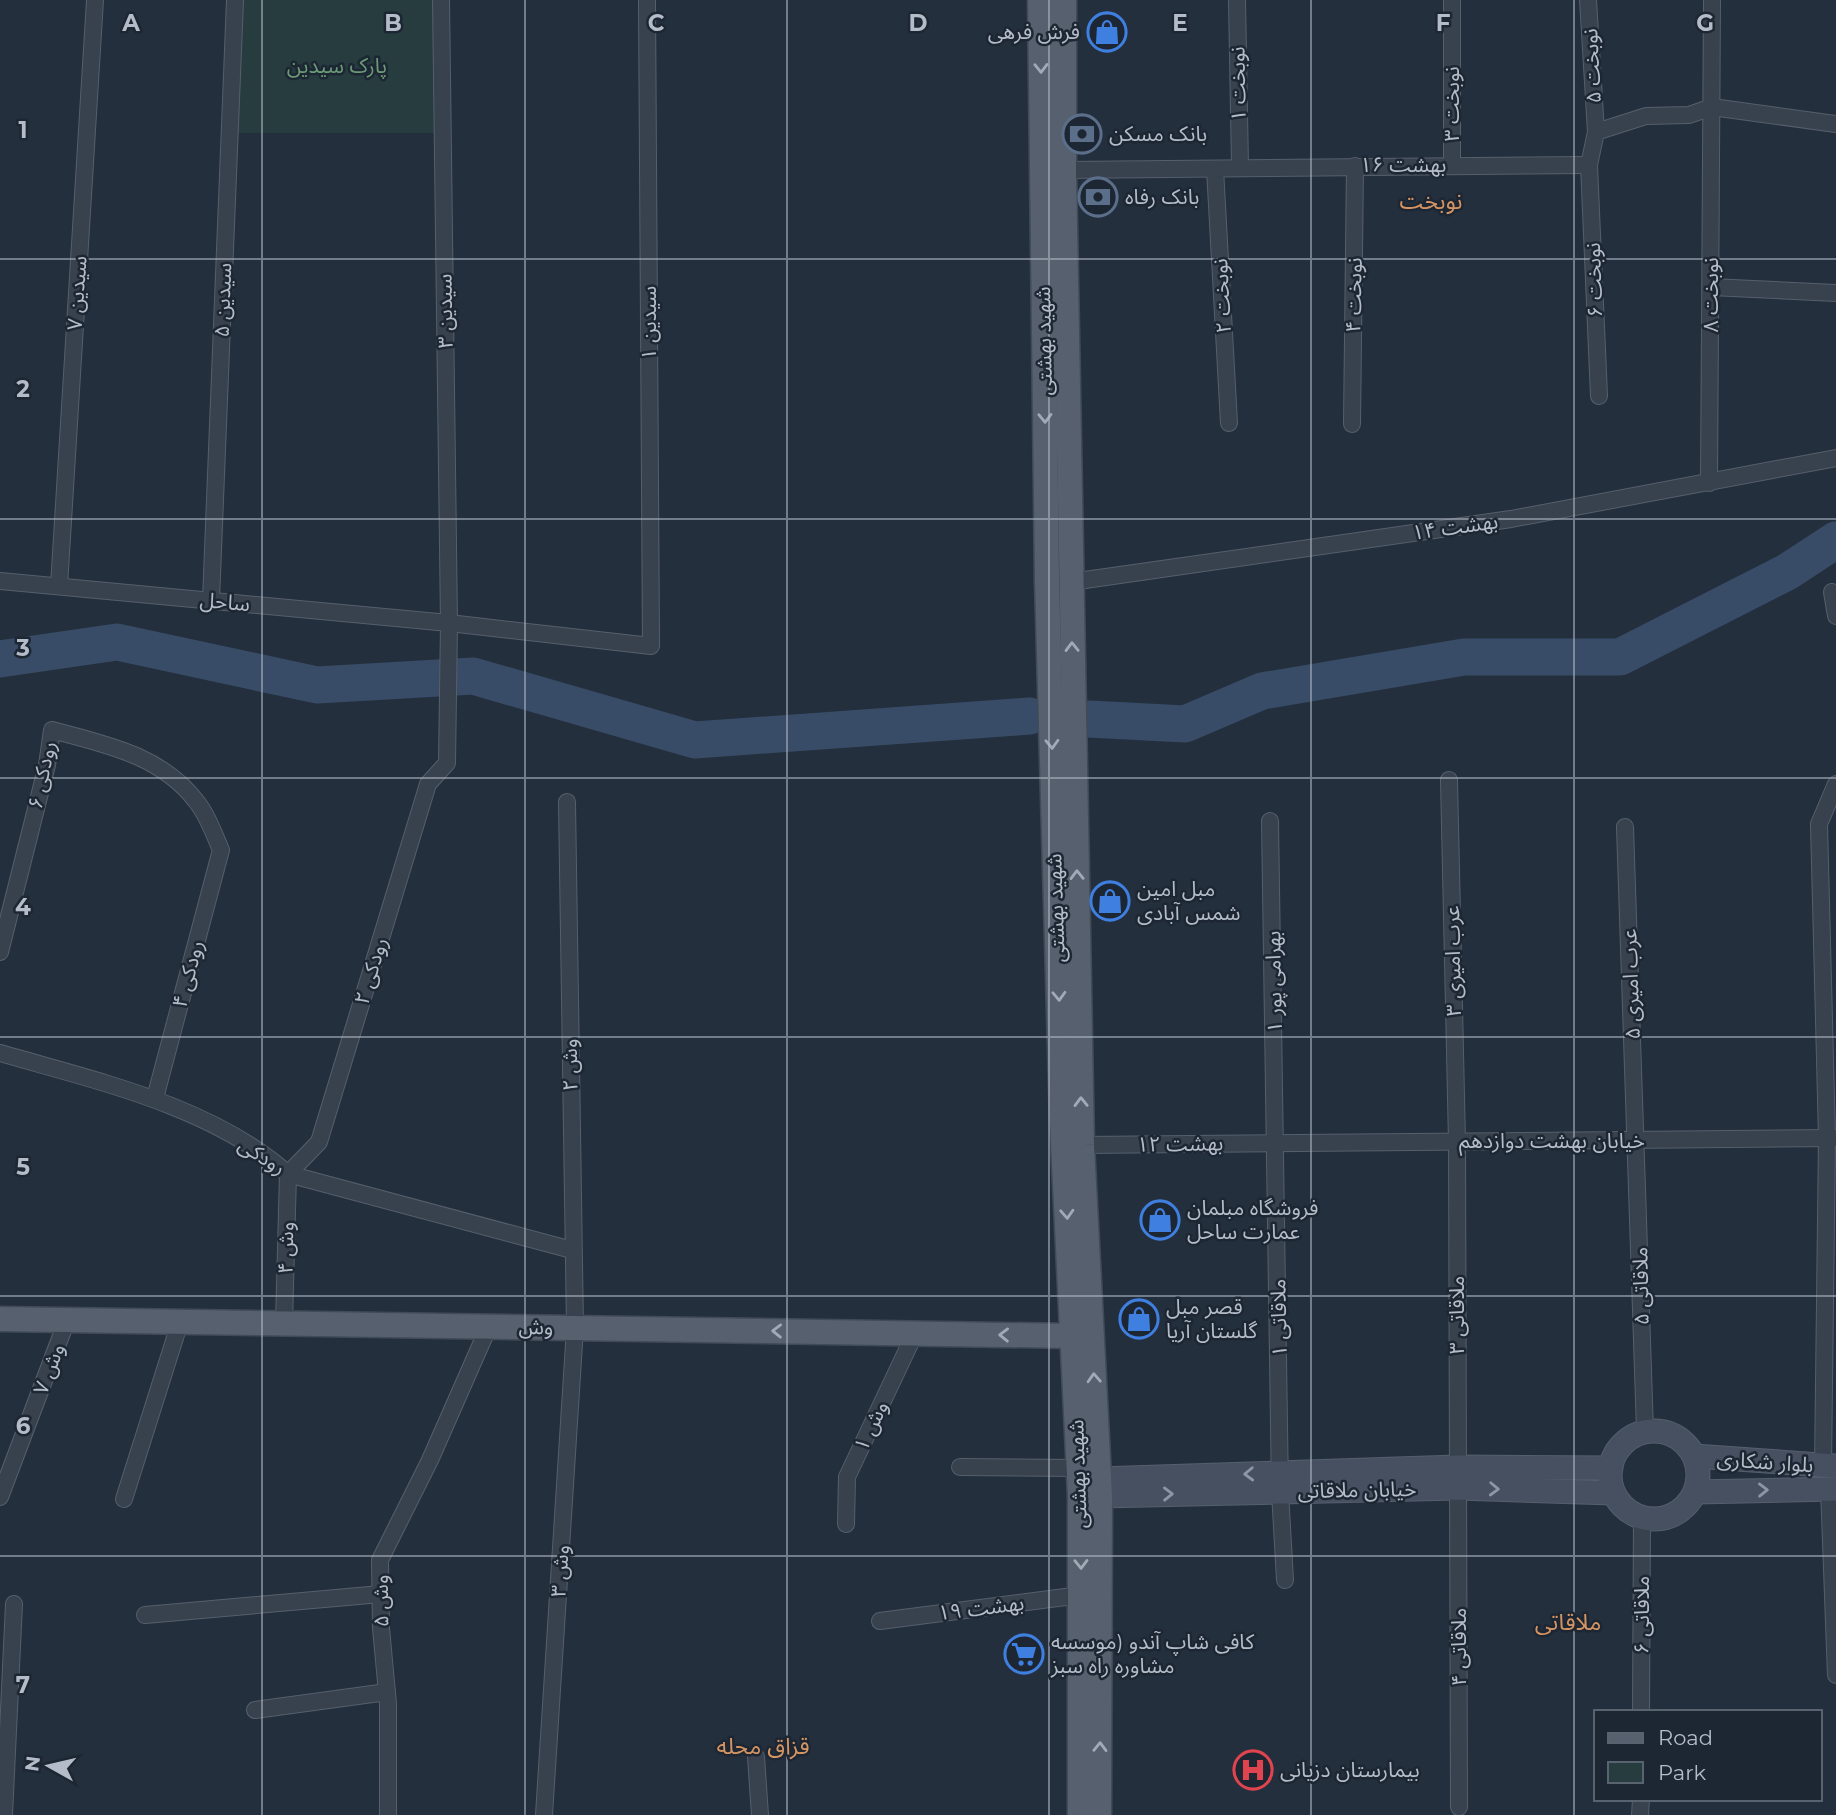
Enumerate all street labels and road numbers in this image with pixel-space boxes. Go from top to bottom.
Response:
street label: ۵ نوبخت [1577,28,1606,104]
street label: ۱ نوبخت [1224,46,1251,122]
street label: ۳ نوبخت [1439,66,1464,142]
street label: ۱۶ بهشت [1360,152,1446,177]
street label: نوبخت ۶ [1580,242,1607,318]
street label: سیدین ۷ [61,255,92,331]
street label: ۴ نوبخت [1340,257,1367,333]
street label: ۸ نوبخت [1698,257,1723,333]
street label: ۲ نوبخت [1207,258,1236,334]
street label: سیدین ۵ [209,262,236,338]
street label: سیدین ۳ [431,273,458,349]
street label: سیدین ۱ [636,286,661,360]
street label: شهید بهشتی [1030,286,1057,396]
street label: بهشت ۱۴ [1410,508,1500,545]
street label: ساحل [199,587,251,616]
street label: رودکی ۶ [22,739,61,811]
street label: شهید بهشتی [1041,853,1070,963]
street label: ۳ عرب امیری [1439,905,1466,1017]
street label: ۵ عرب امیری [1616,928,1645,1040]
street label: ۱ بهرامی پور [1260,931,1288,1033]
street label: رودکی ۲ [349,934,393,1007]
street label: رودکی ۴ [167,937,208,1010]
street label: وش ۲ [557,1039,582,1091]
street label: خیابان بهشت دوازدهم [1459,1128,1645,1156]
street label: ۱۲ بهشت [1136,1130,1224,1157]
street label: رودکی [234,1131,291,1180]
street label: وش ۴ [273,1222,298,1274]
street label: ملاقاتی ۵ [1627,1247,1654,1325]
street label: ملاقاتی ۳ [1444,1276,1469,1354]
street label: ملاقاتی ۱ [1265,1279,1292,1357]
street label: وش [518,1314,554,1339]
street label: وش ۷ [27,1340,70,1398]
street label: وش ۱ [848,1397,893,1455]
street label: شهید بهشتی [1063,1419,1092,1529]
street label: بلوار شکاری [1716,1446,1814,1477]
street label: خیابان ملاقاتی [1297,1476,1417,1503]
street label: وش ۳ [545,1544,574,1598]
street label: وش ۵ [368,1575,393,1627]
street label: ۶ ملاقاتی [1629,1576,1654,1654]
street label: بهشت ۱۹ [936,1590,1025,1625]
street label: ملاقاتی ۴ [1446,1608,1471,1686]

